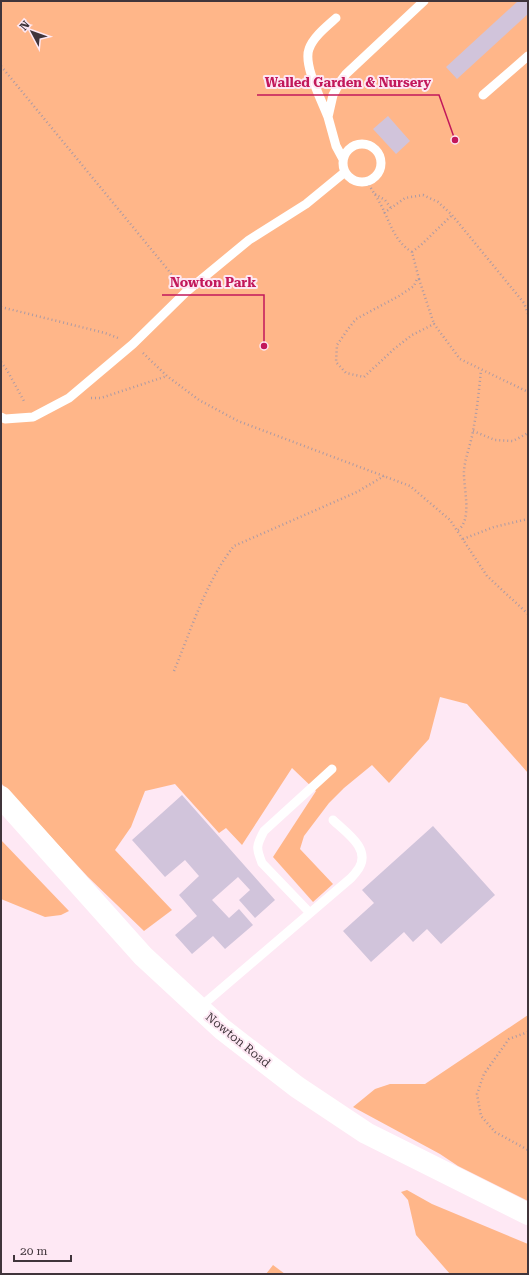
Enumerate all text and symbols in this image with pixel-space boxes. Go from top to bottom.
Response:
north arrow [12,12,52,52]
text: N [17,18,33,33]
callout: Walled Garden & Nursery [257,70,439,95]
text: Walled Garden & Nursery [265,75,431,90]
callout: Nowton Park [162,270,264,295]
text: Nowton Park [170,275,256,290]
street label: Nowton Road [203,1010,273,1070]
scale bar [14,1237,71,1263]
text: 20 m [20,1244,47,1258]

